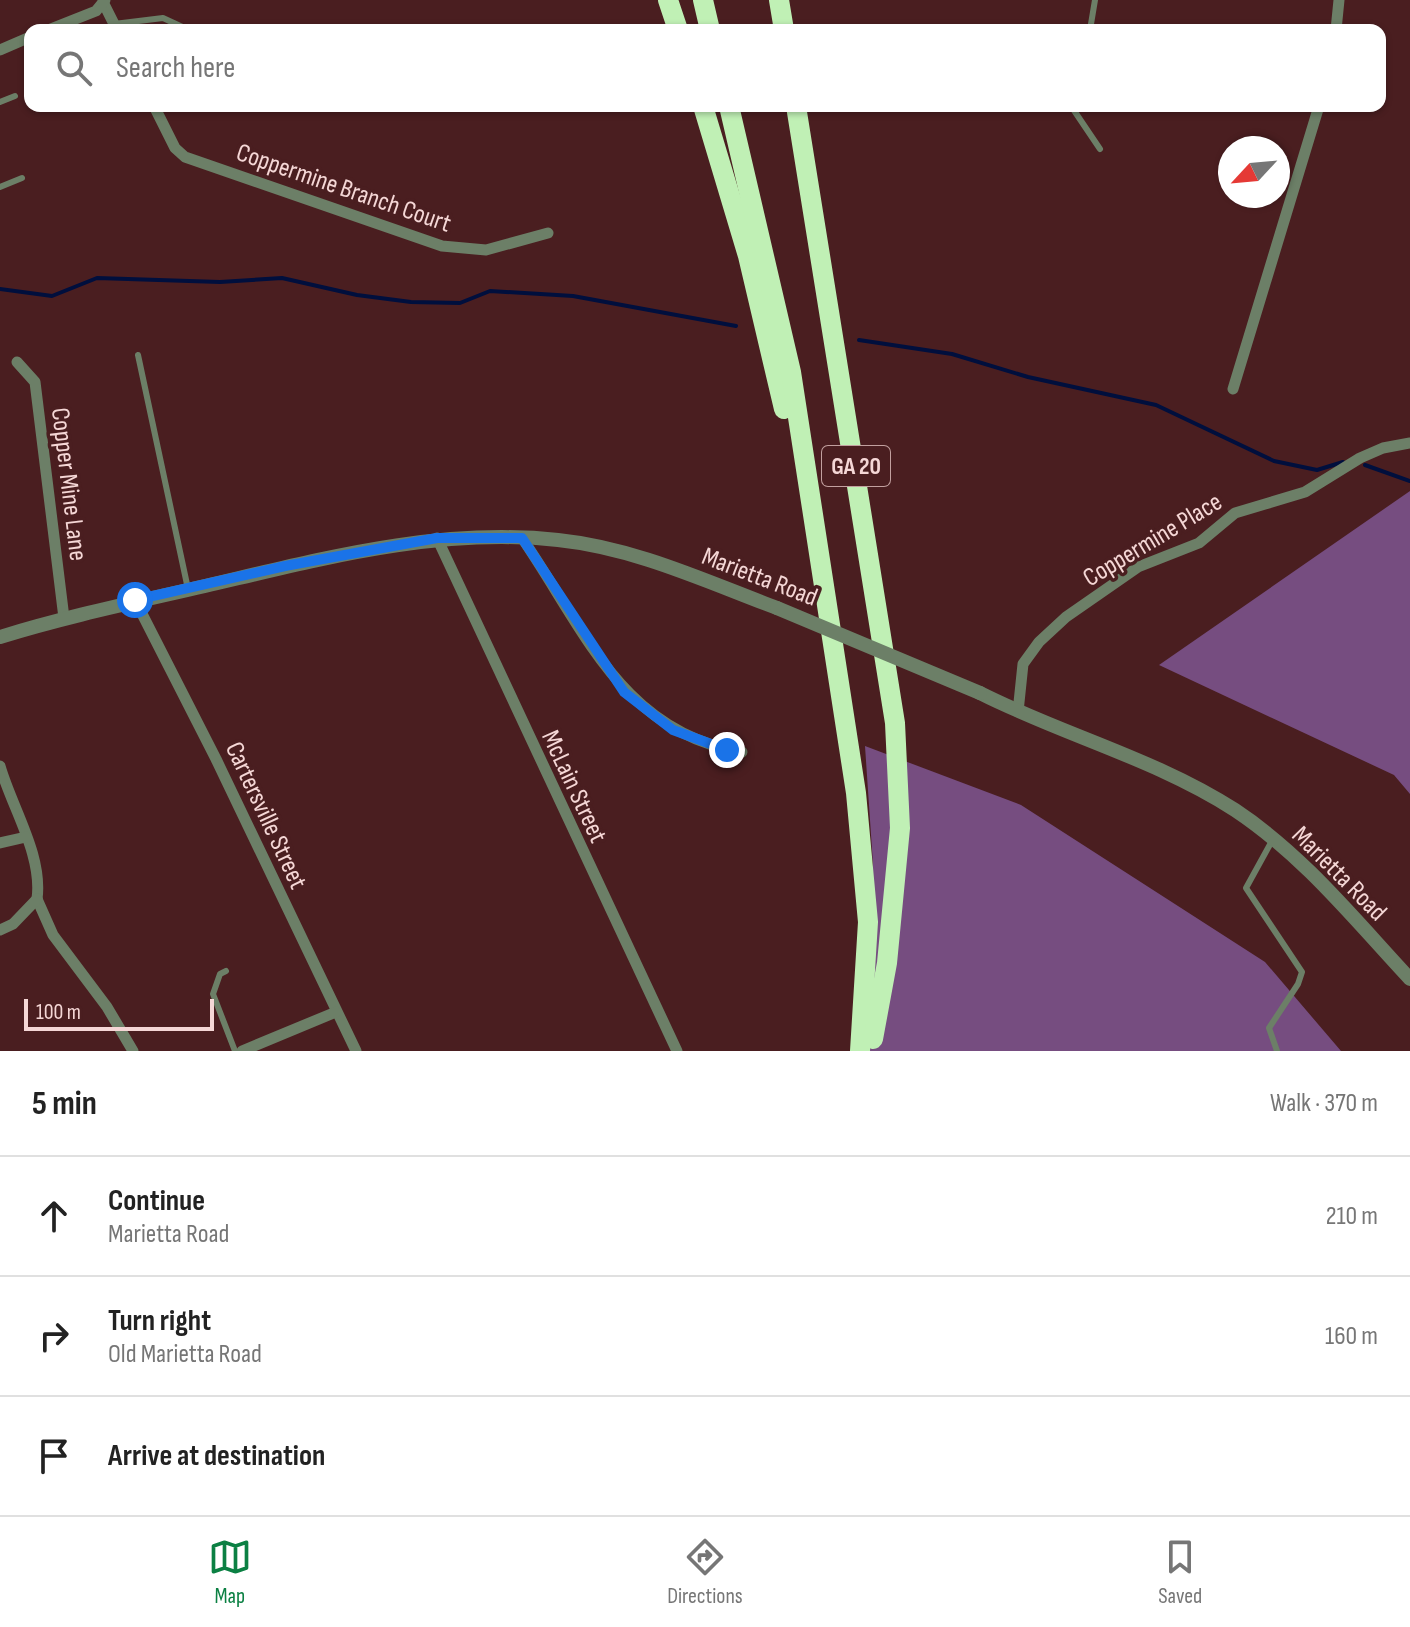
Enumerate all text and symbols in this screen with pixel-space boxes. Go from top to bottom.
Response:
search box [24,24,1386,112]
icon: search [52,46,96,90]
text: Search here [116,50,235,86]
north arrow [1218,136,1290,208]
street label: Coppermine Branch Court [232,137,455,240]
street label: Copper Mine Lane [44,406,93,562]
road number: GA 20 [822,446,890,486]
street label: Coppermine Place [1078,487,1228,594]
street label: Marietta Road [697,541,822,614]
route start [117,582,153,618]
street label: McLain Street [534,726,613,848]
route end [709,732,745,768]
street label: Cartersville Street [218,737,313,894]
street label: Marietta Road [1285,820,1393,928]
scale bar [24,995,214,1031]
text: 100 m [36,999,81,1026]
text: 5 min [32,1083,97,1124]
text: Walk · 370 m [1270,1088,1378,1119]
text: Continue [108,1183,205,1219]
icon: ahead [32,1194,76,1238]
text: 210 m [1326,1201,1378,1232]
text: Marietta Road [108,1219,229,1250]
text: Turn right [108,1303,211,1339]
icon: right [32,1314,76,1358]
text: 160 m [1325,1321,1378,1352]
text: Old Marietta Road [108,1339,262,1370]
icon: arrive [32,1434,76,1478]
text: Arrive at destination [108,1438,325,1474]
tab: Map [208,1535,252,1610]
tab: Directions [667,1535,743,1610]
tab: Saved [1158,1535,1202,1610]

